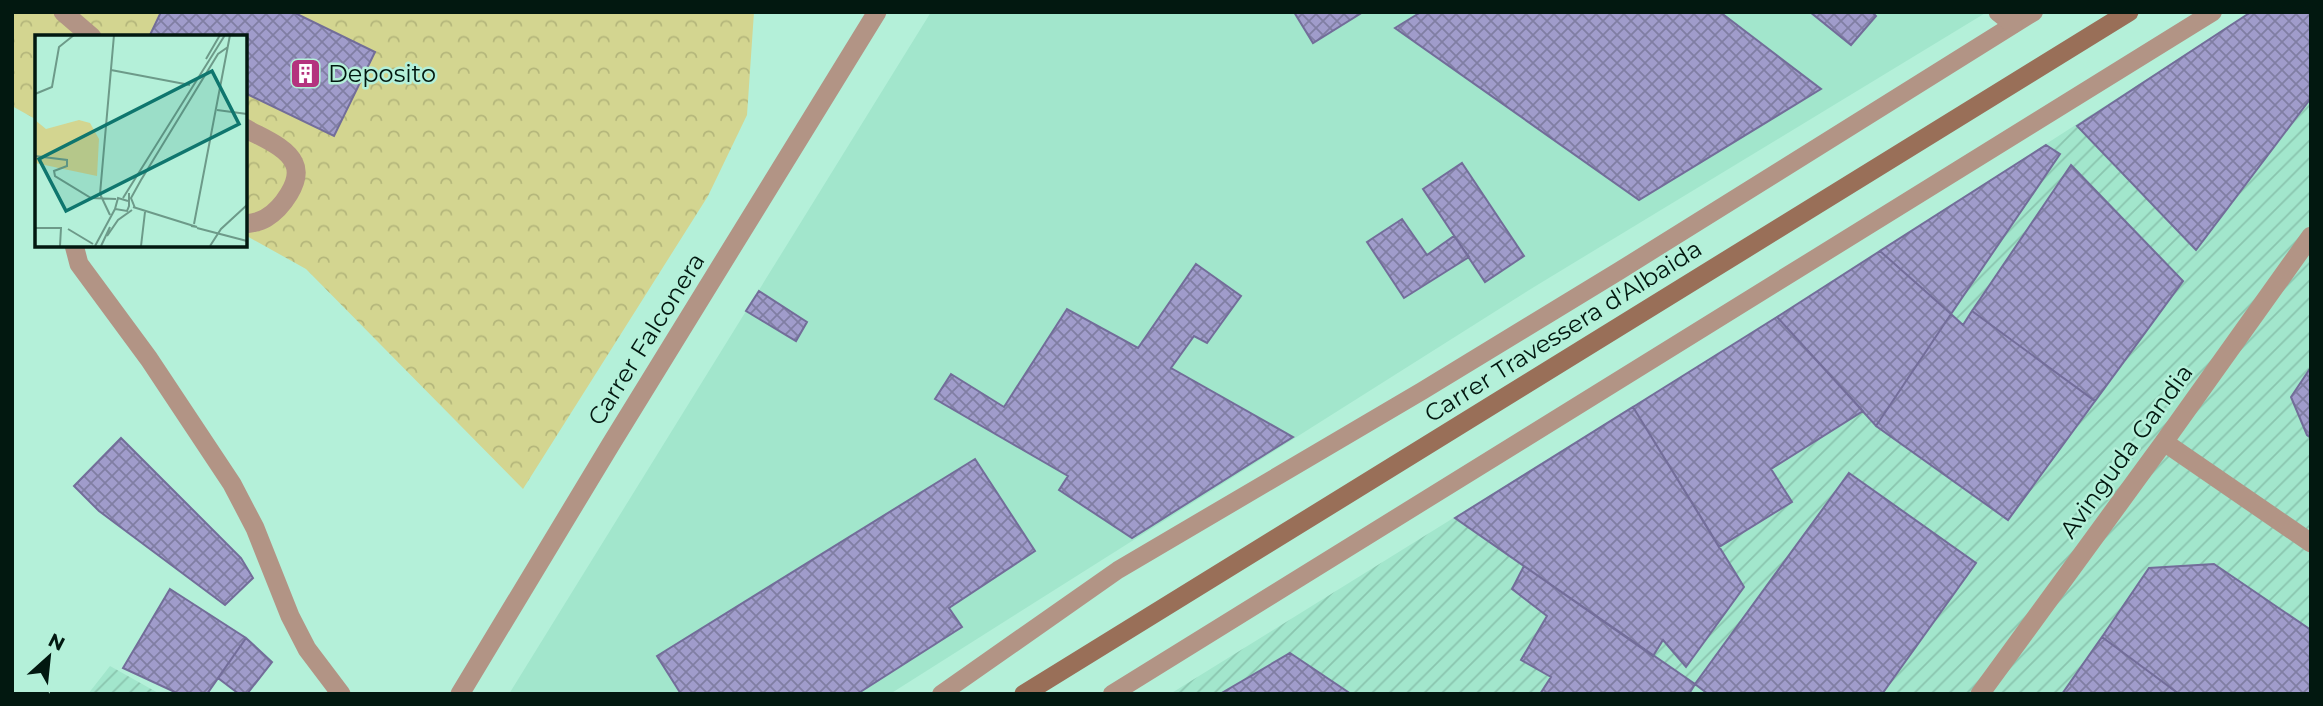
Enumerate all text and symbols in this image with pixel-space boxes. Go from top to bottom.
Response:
inset map [35,35,247,247]
building icon: Deposito [288,56,322,90]
place label: Deposito [328,59,436,88]
street label: Carrer Travessera d'Albaida [1419,234,1707,428]
street label: Carrer Falconera [581,248,711,430]
street label: Avinguda Gandia [2053,359,2199,543]
north arrow [14,622,84,692]
text: N [44,629,69,656]

